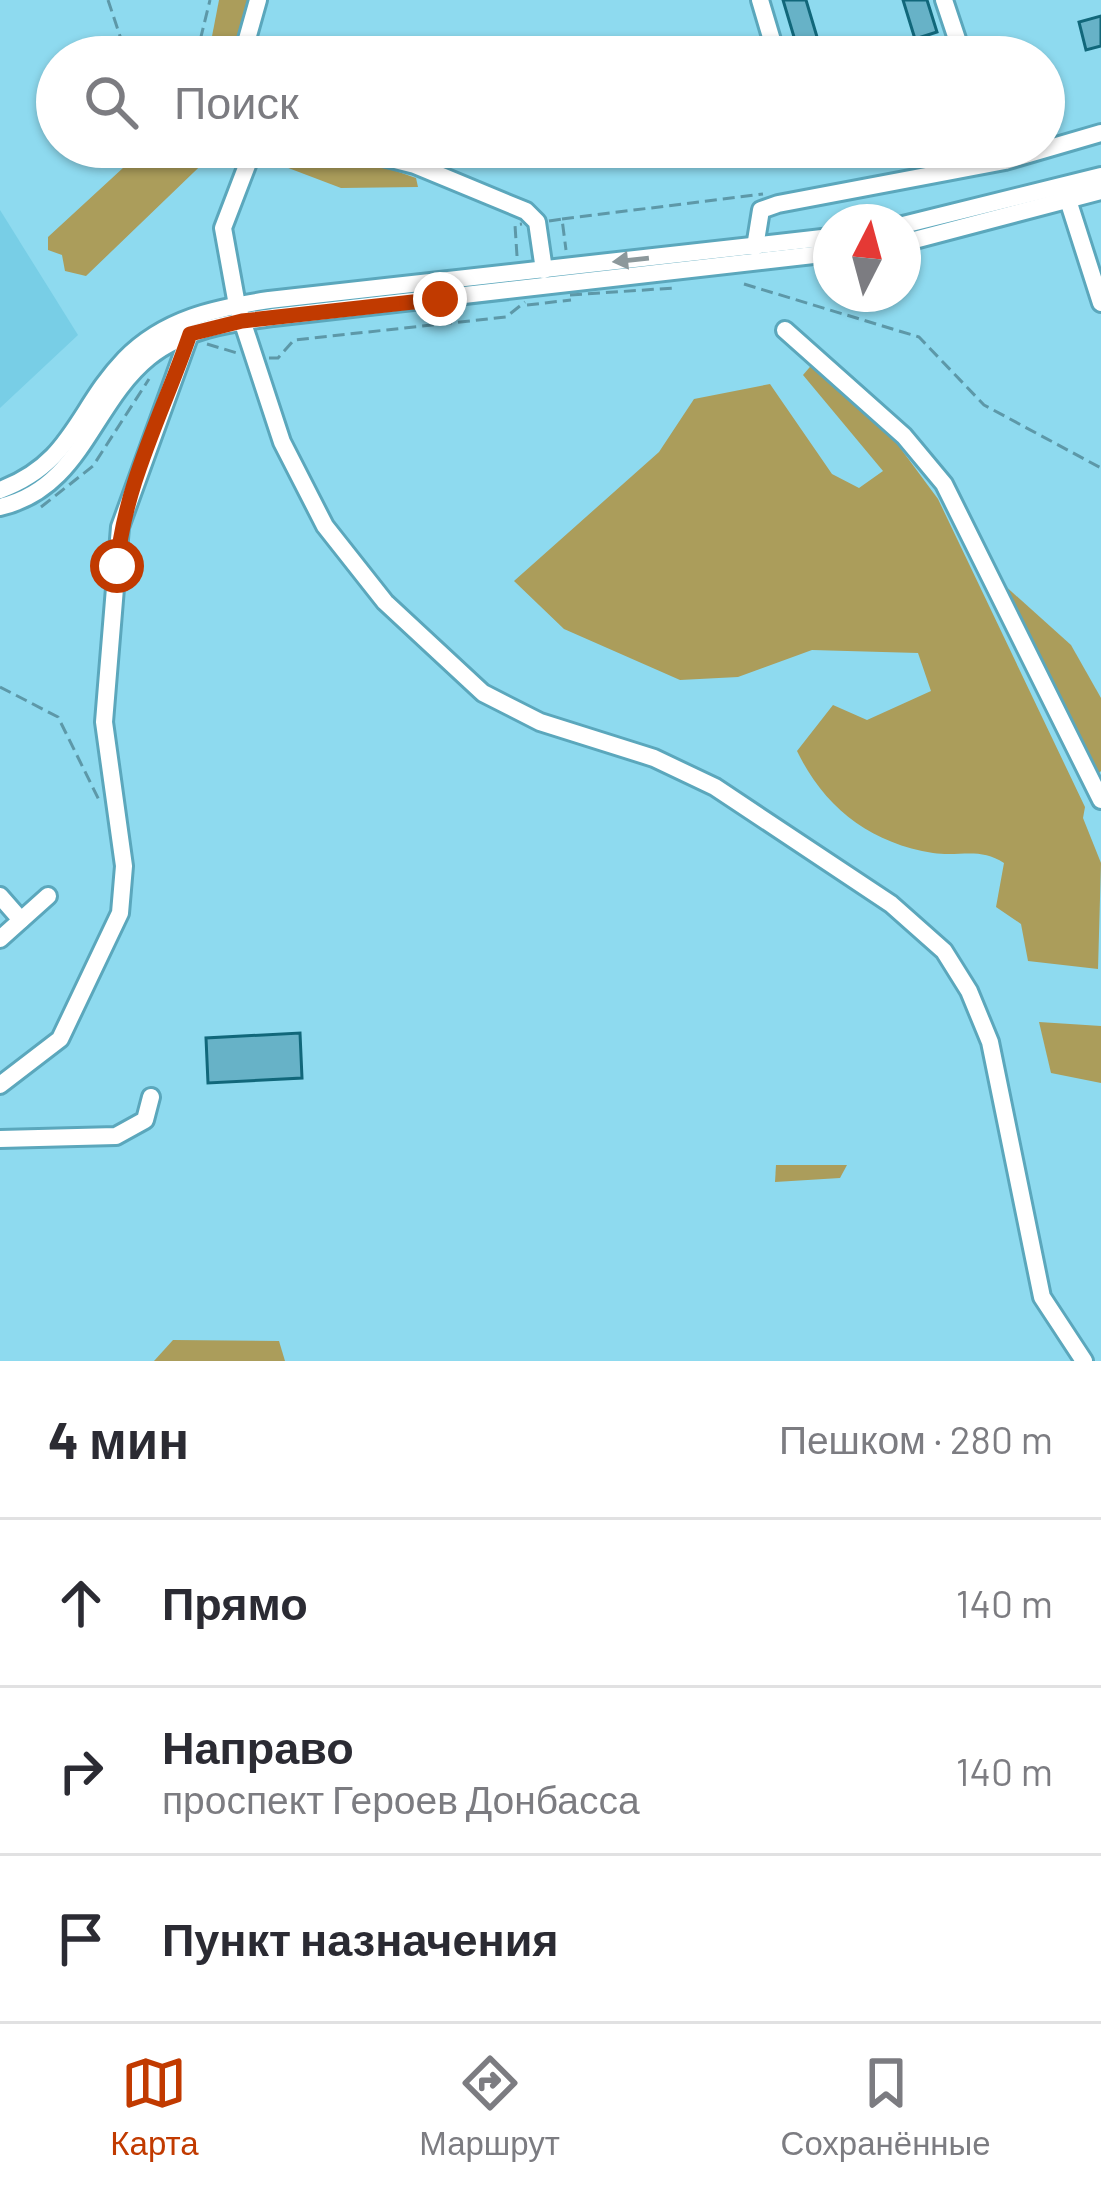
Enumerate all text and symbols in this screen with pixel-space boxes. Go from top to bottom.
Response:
search box [36,36,1065,168]
icon: search [78,69,144,135]
text: Поиск [174,74,299,128]
north arrow [813,204,921,312]
one-way arrow [612,251,650,270]
route end [413,272,467,326]
route start [90,539,144,593]
text: 4 мин [48,1408,189,1469]
text: Пешком · 280 m [779,1415,1053,1462]
icon: ahead [48,1570,114,1636]
text: Прямо [162,1575,308,1629]
text: 140 m [956,1579,1053,1626]
text: Направо [162,1719,354,1773]
icon: right [48,1738,114,1804]
text: 140 m [956,1747,1053,1794]
text: проспект Героев Донбасса [162,1775,640,1822]
icon: arrive [48,1906,114,1972]
text: Пункт назначения [162,1911,559,1965]
tab: Карта [110,2050,199,2163]
tab: Маршрут [419,2050,560,2163]
tab: Сохранённые [781,2050,991,2163]

